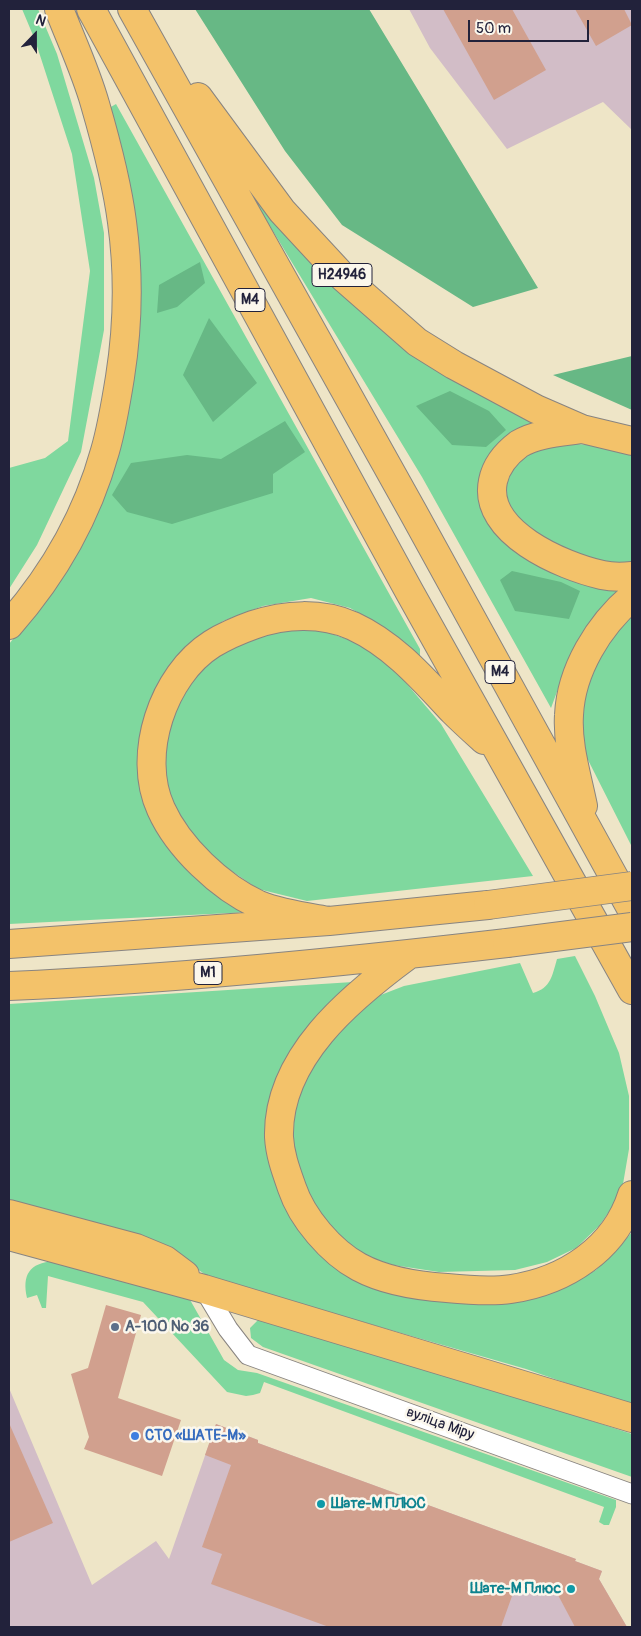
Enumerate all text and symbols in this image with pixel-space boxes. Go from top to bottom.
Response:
north arrow [10,10,60,60]
scale bar [471,10,592,42]
text: N [33,11,48,30]
text: 50 m [476,19,511,38]
road number: Н24946 [312,264,372,286]
road number: М4 [235,288,265,312]
road number: М4 [485,660,515,684]
road number: М1 [194,961,222,984]
place label: А-100 № 36 [125,1318,209,1336]
marker: А-100 № 36 [109,1321,121,1333]
street label: вуліца Міру [404,1403,476,1445]
place label: СТО «ШАТЕ-М» [145,1427,246,1445]
marker: СТО «ШАТЕ-М» [129,1430,141,1442]
place label: Шате-М ПЛЮС [331,1495,426,1513]
marker: Шате-М ПЛЮС [315,1498,327,1510]
place label: Шате-М Плюс [470,1580,561,1598]
marker: Шате-М Плюс [565,1583,577,1595]

